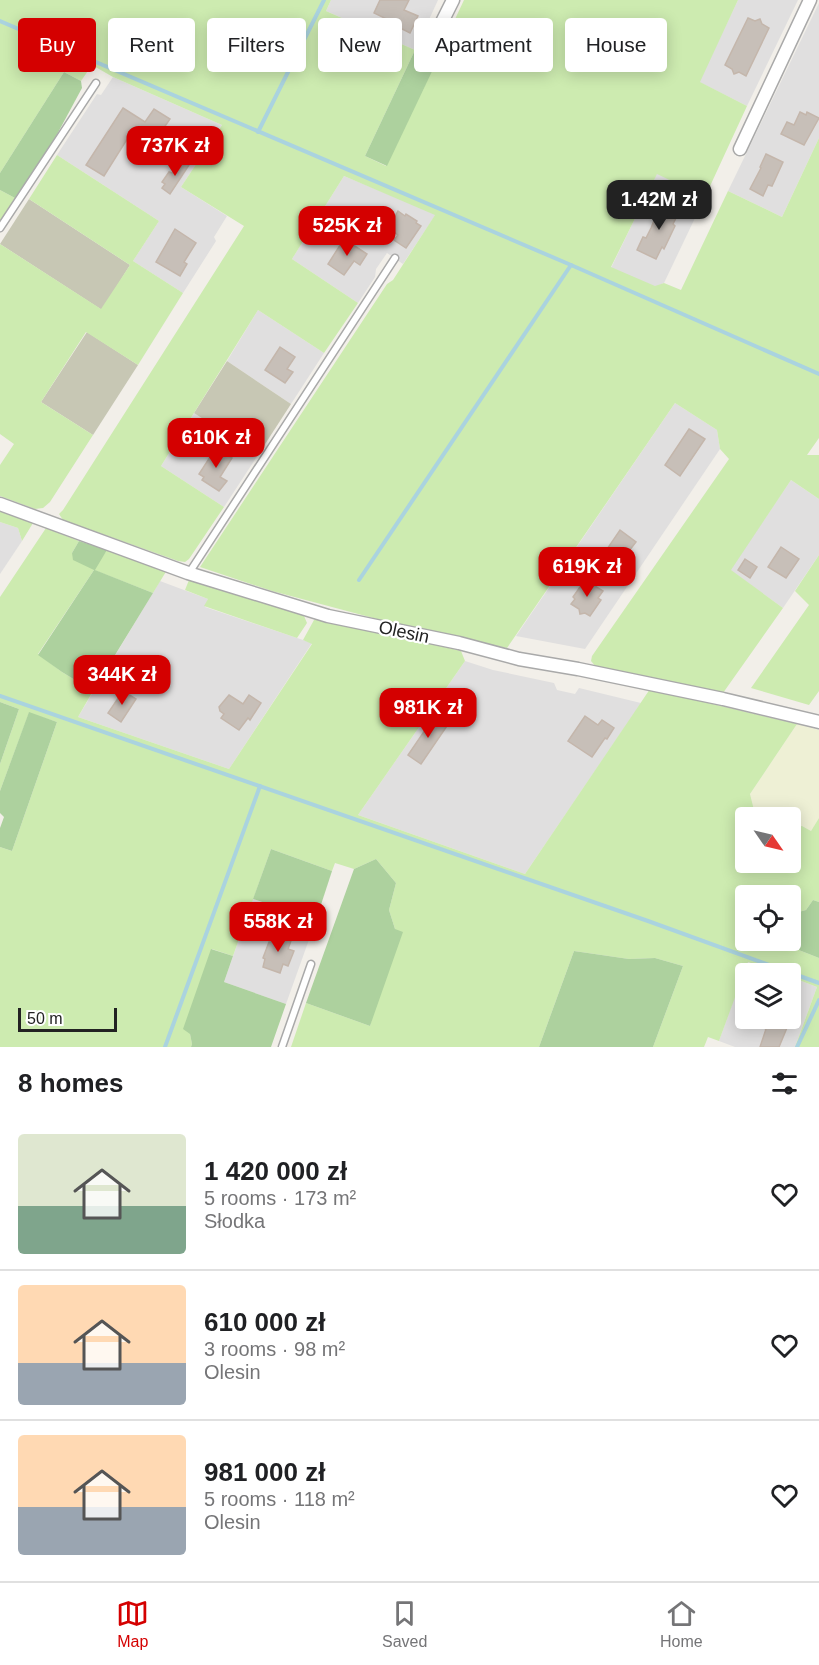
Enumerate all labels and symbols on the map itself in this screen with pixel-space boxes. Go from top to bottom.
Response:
pin: 737K zł [120,126,230,177]
pin: 1.42M zł [597,180,721,231]
pin: 525K zł [292,206,402,257]
pin: 610K zł [161,418,271,469]
pin: 619K zł [532,547,642,598]
street label: Olesin [377,617,431,647]
pin: 344K zł [67,655,177,706]
pin: 981K zł [373,688,483,739]
north arrow [735,807,801,873]
pin: 558K zł [223,902,333,953]
scale bar [18,1005,117,1032]

